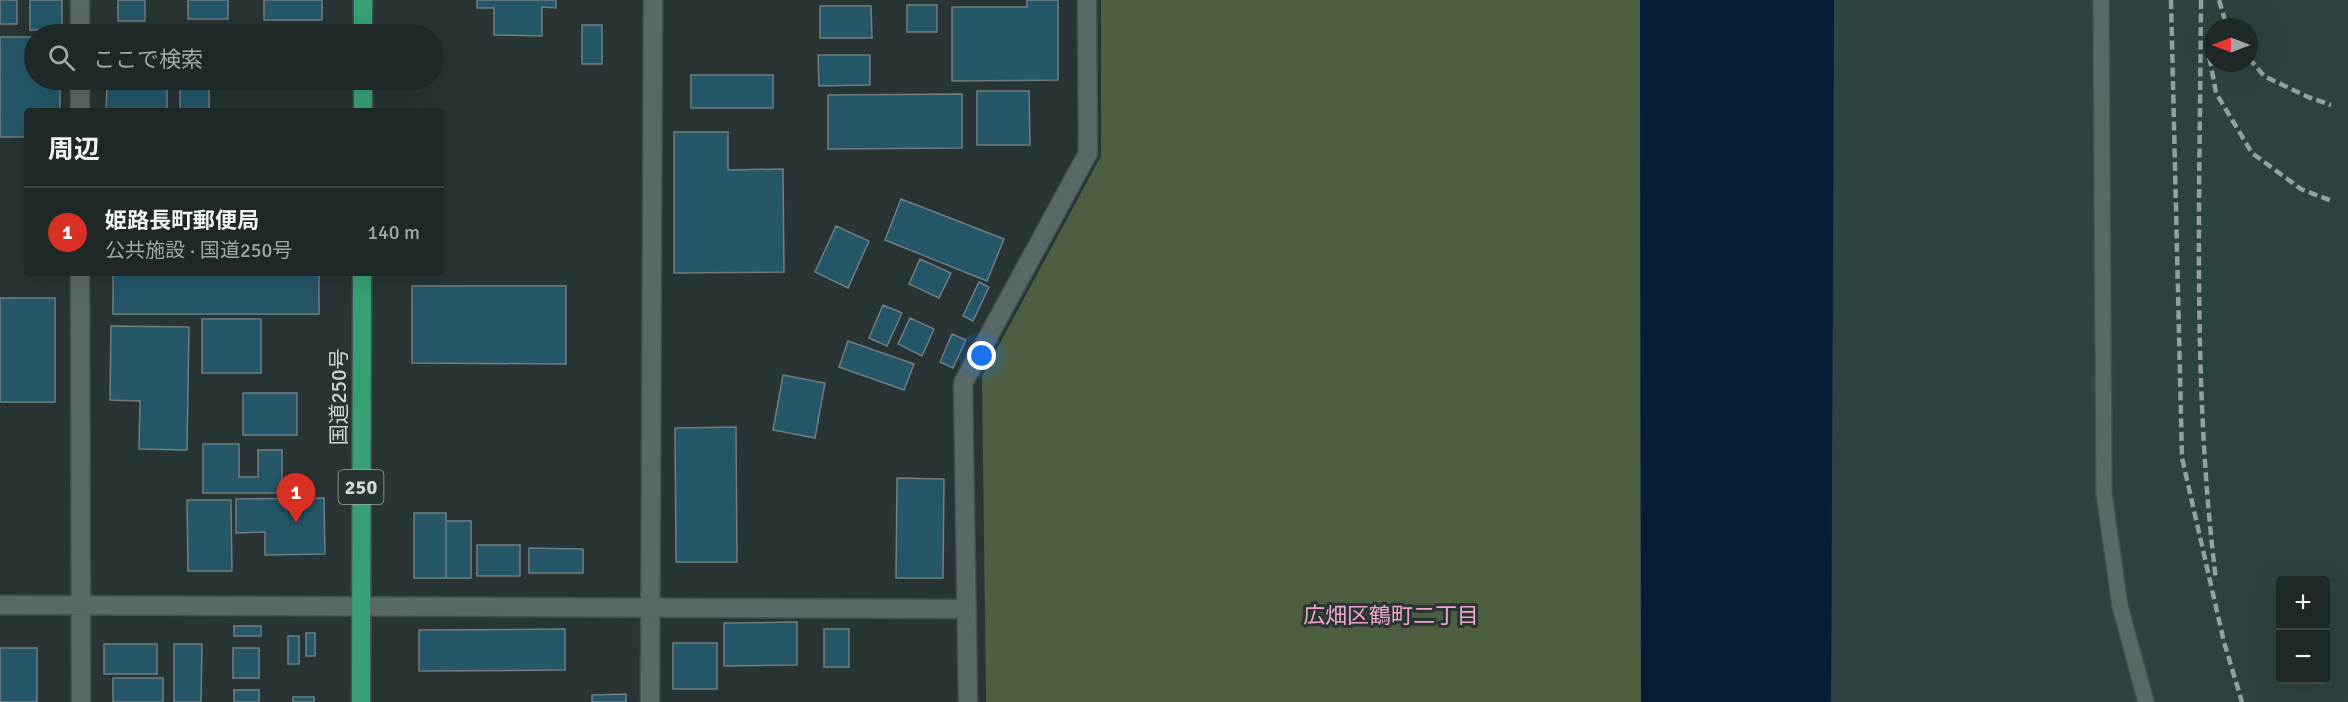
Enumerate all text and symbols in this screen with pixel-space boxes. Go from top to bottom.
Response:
north arrow [2204,18,2258,72]
search box [24,24,444,90]
icon: search [45,41,78,74]
text: ここで検索 [93,46,203,73]
text: 周辺 [48,134,100,166]
text: 姫路長町郵便局 [105,207,259,234]
text: 1 [62,220,73,245]
text: 140 m [367,220,420,245]
text: 公共施設 · 国道250号 [105,238,292,263]
your location [967,341,996,370]
street label: 国道250号 [326,348,352,446]
road number: 250 [338,470,384,504]
pin: 1 [276,474,316,523]
map controls [2276,576,2330,684]
button: + [2276,576,2330,630]
district label: 広畑区鶴町二丁目 [1303,602,1479,629]
button: − [2276,630,2330,684]

